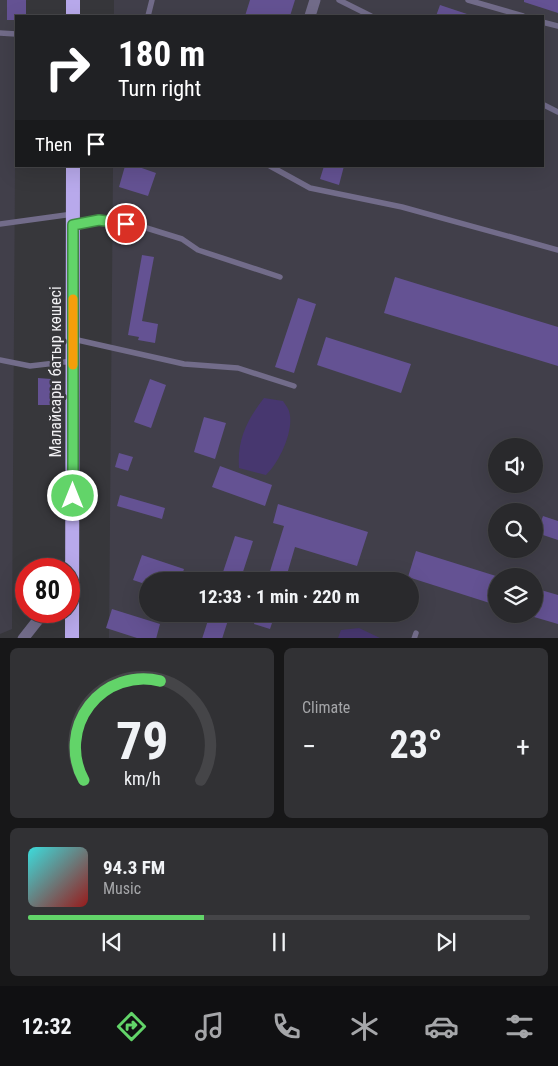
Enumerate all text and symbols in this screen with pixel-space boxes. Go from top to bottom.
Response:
text: 180 m [118,34,205,75]
icon: right [35,35,100,100]
text: Turn right [118,76,201,101]
icon: arrive [82,130,110,158]
text: Then [35,133,72,156]
pin [105,203,147,245]
icon: arrive [112,210,140,238]
street label: Малайсары батыр көшесі [46,286,65,458]
map controls [488,438,543,623]
button: sound [488,438,543,493]
position arrow [46,469,98,521]
button: search [488,503,543,558]
speed limit sign: 80 [15,558,80,623]
button: layers [488,568,543,623]
text: 12:33 · 1 min · 220 m [198,585,360,608]
text: Climate [302,698,350,717]
text: 79 [116,711,168,772]
text: 23° [389,723,443,767]
text: − [302,730,316,763]
text: + [516,730,530,763]
text: km/h [124,768,160,789]
text: 94.3 FM [103,856,165,879]
text: Music [103,879,141,898]
icon: previous [98,928,126,956]
icon: pause [265,928,293,956]
icon: next [432,928,460,956]
icon: directions [114,1009,149,1044]
icon: music [192,1009,227,1044]
icon: phone [269,1009,304,1044]
icon: climate [347,1009,382,1044]
icon: car [424,1009,459,1044]
icon: filters [502,1009,537,1044]
text: 12:32 [21,1014,72,1039]

